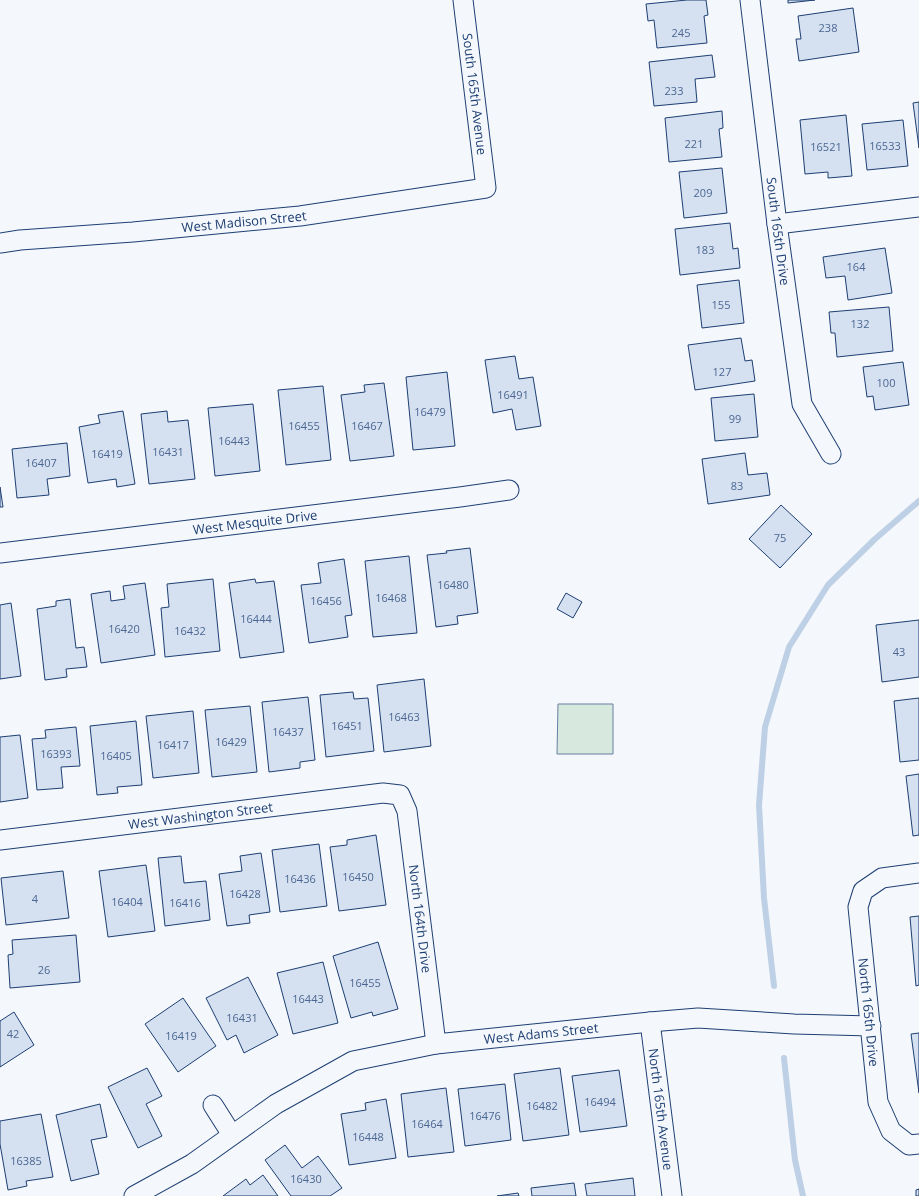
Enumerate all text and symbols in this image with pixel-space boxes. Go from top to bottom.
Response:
house number: 238 [819,20,837,35]
house number: 245 [672,25,690,40]
street label: South 165th Avenue [459,32,491,156]
house number: 233 [665,83,683,98]
house number: 221 [685,136,703,151]
house number: 16533 [869,138,901,153]
house number: 16521 [810,139,842,154]
street label: South 165th Drive [762,176,794,287]
house number: 209 [694,185,712,200]
street label: West Madison Street [181,206,308,236]
house number: 183 [696,242,714,257]
house number: 164 [847,259,866,274]
house number: 155 [712,297,730,312]
house number: 132 [851,316,869,331]
house number: 127 [713,364,731,379]
house number: 100 [877,375,895,390]
house number: 16491 [497,387,529,402]
house number: 16479 [414,404,446,419]
house number: 99 [729,411,741,426]
house number: 16455 [288,418,320,433]
house number: 16467 [351,418,383,433]
house number: 16443 [218,433,250,448]
house number: 16431 [152,444,184,459]
house number: 16419 [91,446,123,461]
house number: 16407 [25,455,57,470]
house number: 83 [731,478,743,493]
street label: West Mesquite Drive [192,505,318,538]
house number: 75 [774,530,786,545]
house number: 16480 [437,577,469,592]
house number: 16468 [375,590,407,605]
house number: 16456 [310,593,342,608]
house number: 16444 [240,611,272,626]
house number: 16420 [108,621,140,636]
house number: 16432 [174,623,206,638]
house number: 43 [893,644,905,659]
house number: 16463 [388,709,420,724]
house number: 16451 [331,718,363,733]
house number: 16437 [272,724,304,739]
house number: 16429 [215,734,247,749]
house number: 16417 [157,737,189,752]
house number: 16393 [40,746,72,761]
house number: 16405 [100,748,132,763]
street label: West Washington Street [127,798,274,833]
street label: North 164th Drive [405,863,436,974]
house number: 16450 [342,869,374,884]
house number: 16436 [284,871,316,886]
house number: 16428 [229,886,261,901]
house number: 4 [32,891,39,906]
house number: 16404 [111,894,143,909]
house number: 16416 [169,895,201,910]
street label: North 165th Drive [854,957,883,1068]
house number: 26 [38,962,50,977]
house number: 16455 [349,975,381,990]
house number: 16443 [292,991,324,1006]
house number: 16431 [226,1010,258,1025]
street label: West Adams Street [483,1018,600,1048]
house number: 42 [7,1026,19,1041]
house number: 16419 [165,1028,197,1043]
street label: North 165th Avenue [644,1047,678,1171]
house number: 16494 [584,1094,616,1109]
house number: 16482 [526,1098,558,1113]
house number: 16476 [469,1108,501,1123]
house number: 16464 [411,1116,443,1131]
house number: 16448 [352,1129,384,1144]
house number: 16385 [10,1153,42,1168]
house number: 16430 [290,1171,322,1186]

